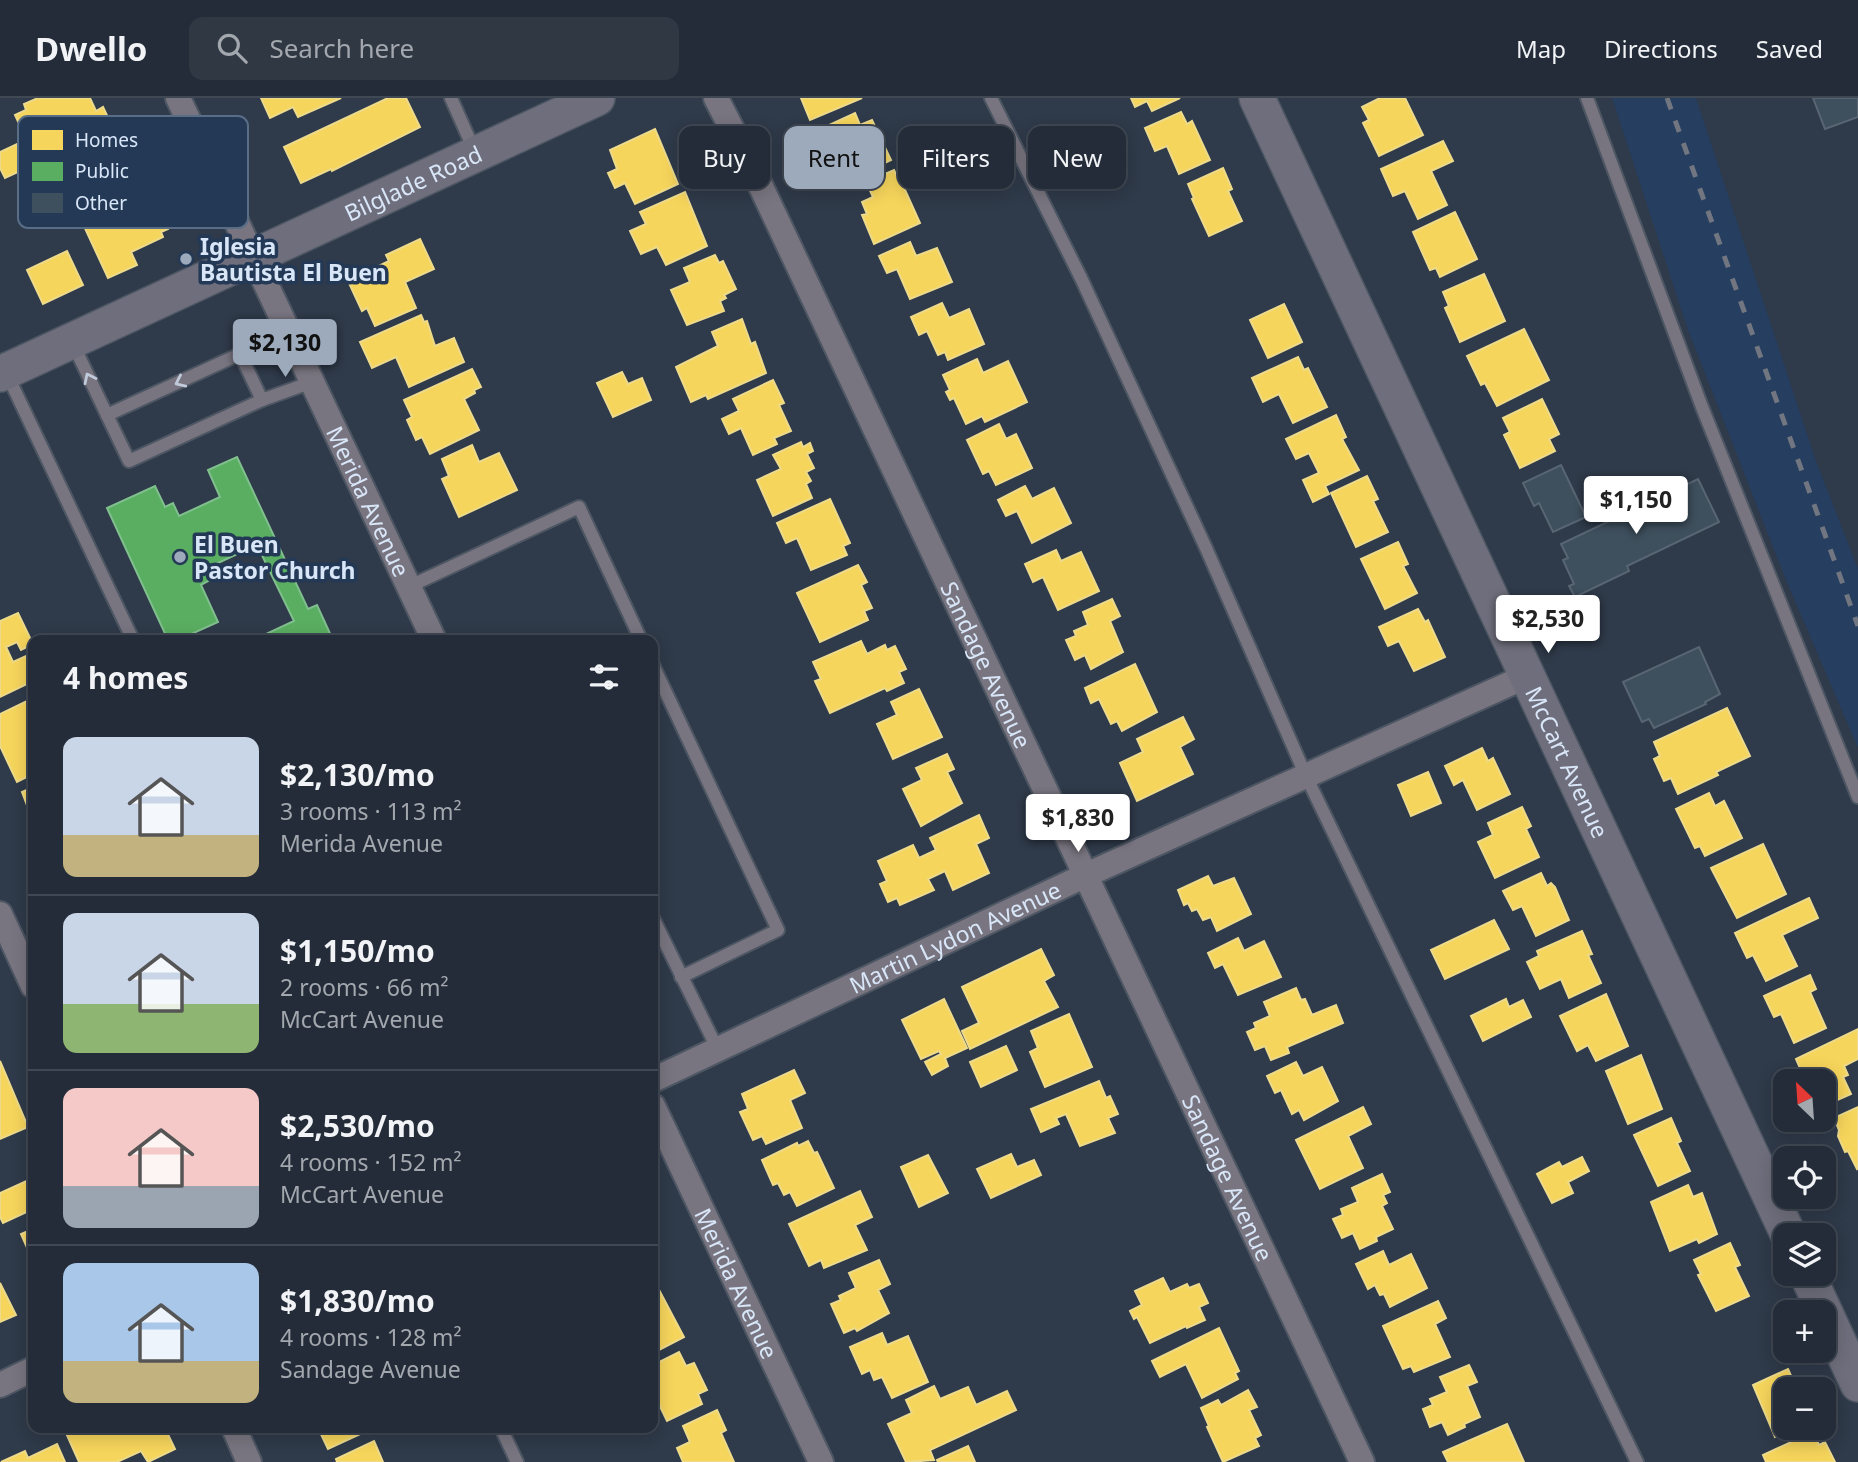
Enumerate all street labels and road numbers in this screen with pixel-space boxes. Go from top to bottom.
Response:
street label: Bilglade Road [339,137,487,229]
street label: Merida Avenue [319,421,418,582]
street label: Sandage Avenue [933,576,1039,753]
street label: McCart Avenue [1518,681,1617,843]
street label: Martin Lydon Avenue [844,873,1066,1001]
street label: Sandage Avenue [1175,1089,1281,1266]
street label: Merida Avenue [687,1203,786,1364]

